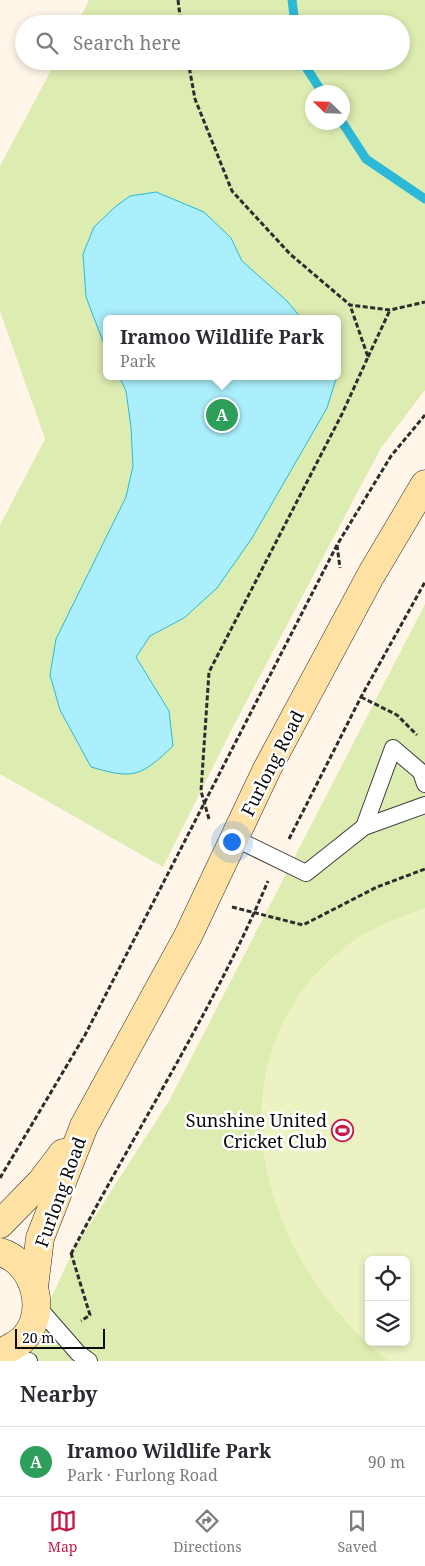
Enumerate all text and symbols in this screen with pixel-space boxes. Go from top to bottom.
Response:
search box [15,15,410,70]
icon: search [33,29,61,57]
text: Search here [73,30,181,56]
north arrow [305,85,350,130]
popup [103,315,341,380]
text: Iramoo Wildlife Park [120,324,324,350]
text: Park [120,350,156,372]
pin: A [206,396,238,434]
street label: Furlong Road [235,706,309,820]
your location [219,829,245,855]
place label: Sunshine United Cricket Club [186,1108,327,1153]
sports icon: Sunshine United Cricket Club [331,1118,355,1142]
street label: Furlong Road [29,1133,91,1251]
map controls [365,1256,410,1346]
button: locate [365,1256,410,1301]
button: layers [365,1301,410,1346]
scale bar [15,1326,105,1349]
text: 20 m [22,1328,55,1347]
text: Nearby [20,1380,98,1408]
text: Iramoo Wildlife Park [67,1438,271,1464]
text: A [30,1451,42,1473]
text: 90 m [368,1451,405,1473]
text: Park · Furlong Road [67,1464,218,1486]
tab: Map [48,1507,77,1556]
tab: Directions [173,1507,242,1556]
tab: Saved [337,1507,377,1556]

